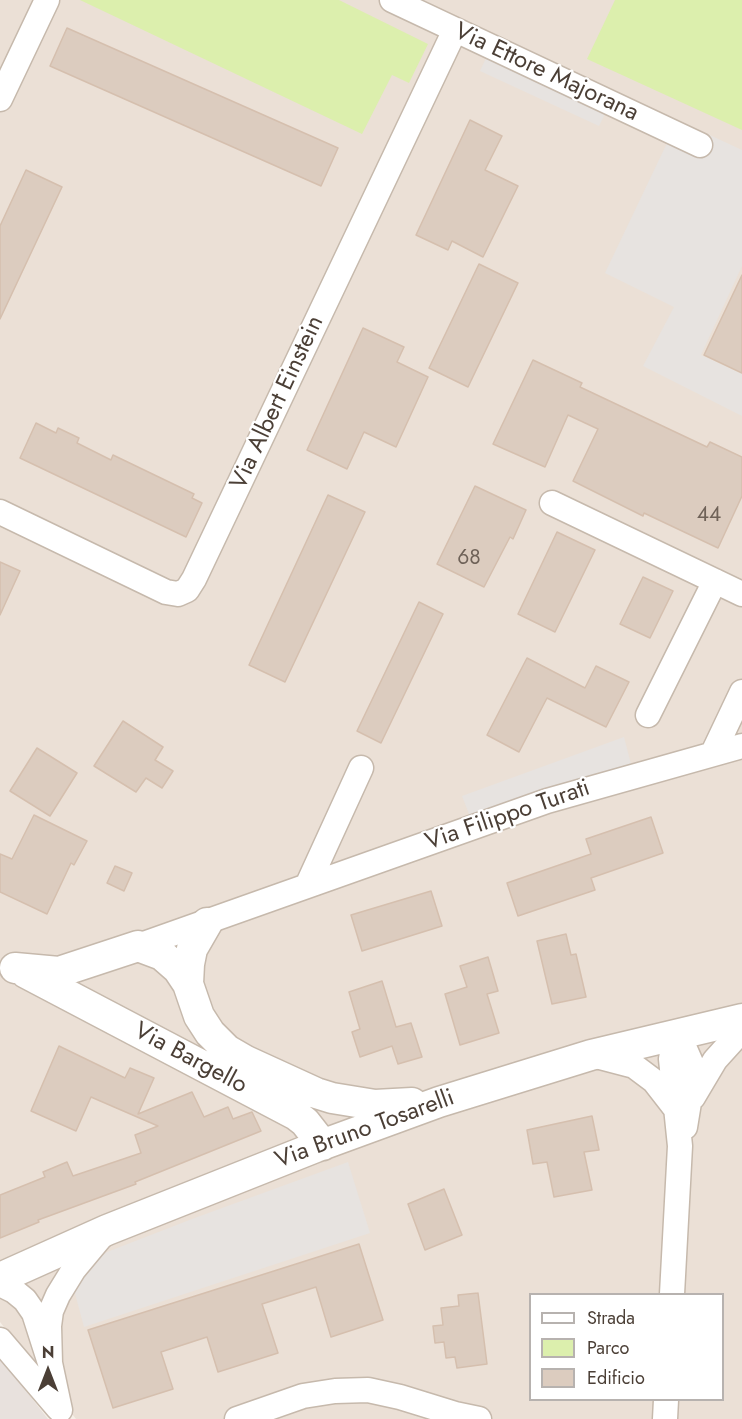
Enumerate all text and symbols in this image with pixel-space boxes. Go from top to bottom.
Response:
street label: Via Ettore Majorana [449,18,643,128]
street label: Via Albert Einstein [225,312,331,494]
house number: 44 [697,503,721,529]
house number: 68 [457,546,481,572]
street label: Via Filippo Turati [422,774,594,858]
street label: Via Bargello [129,1017,251,1101]
street label: Via Bruno Tosarelli [271,1084,459,1176]
legend [529,1293,724,1401]
text: Strada [587,1305,635,1331]
text: Parco [587,1335,629,1361]
north arrow [18,1341,78,1401]
text: N [42,1341,54,1364]
text: Edificio [587,1365,645,1391]

